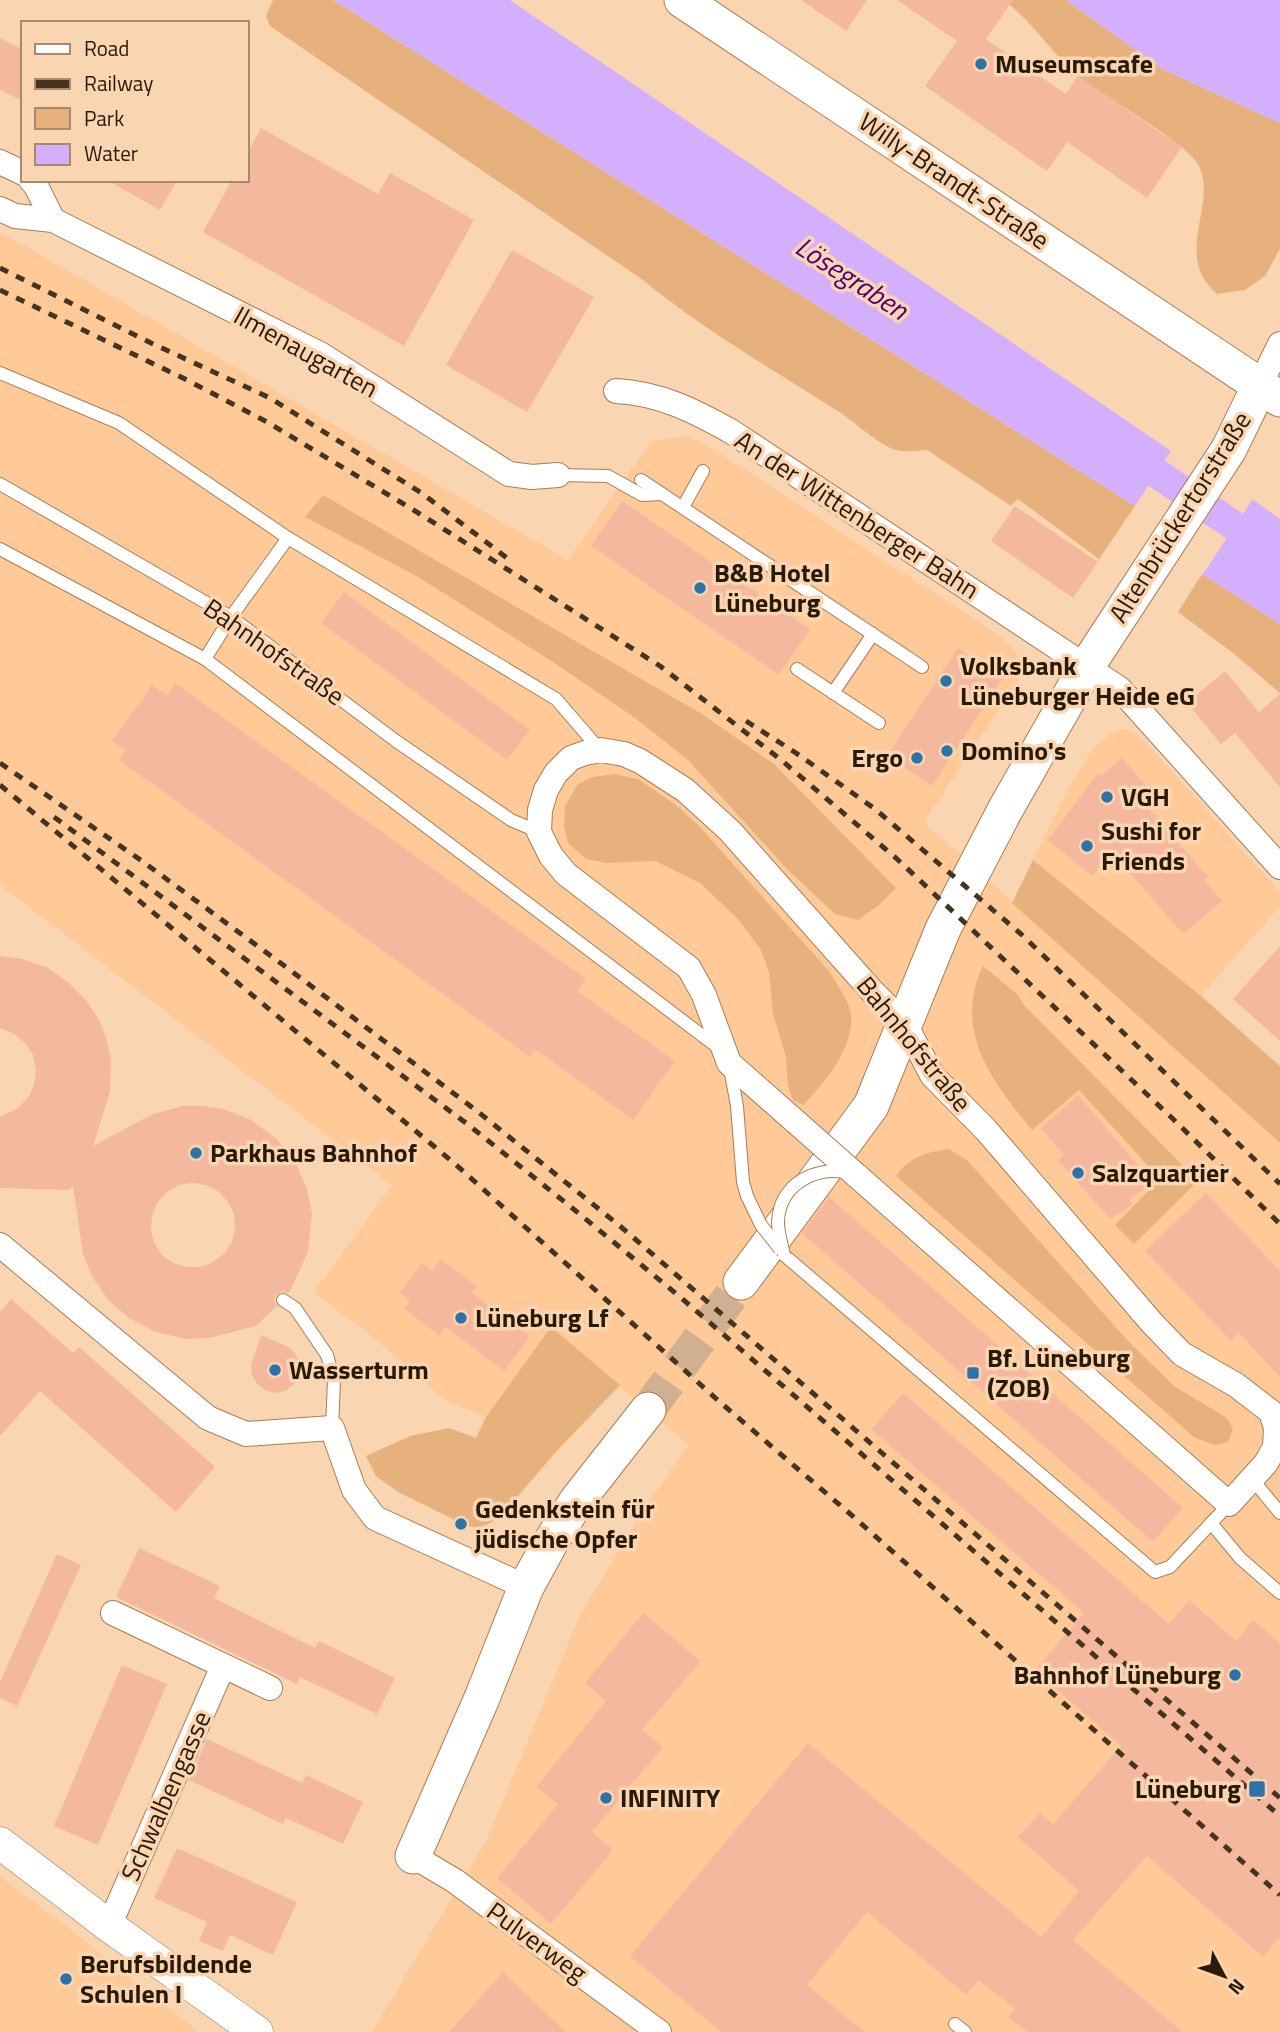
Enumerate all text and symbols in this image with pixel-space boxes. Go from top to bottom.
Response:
legend [21,21,248,182]
text: Road [84,32,129,64]
place label: Museumscafe [995,44,1153,83]
marker: Museumscafe [973,56,989,72]
text: Railway [84,67,153,99]
text: Park [84,102,124,134]
street label: Willy-Brandt-Straße [851,102,1057,259]
text: Water [84,137,138,169]
water label: Lösegraben [787,225,918,331]
street label: Ilmenaugarten [227,296,386,407]
street label: Altenbrückertorstraße [1099,403,1260,630]
street label: An der Wittenberger Bahn [727,421,987,608]
place label: B&B Hotel Lüneburg [714,553,831,622]
marker: B&B Hotel Lüneburg [692,580,708,596]
street label: Bahnhofstraße [196,588,353,715]
place label: Volksbank Lüneburger Heide eG [960,646,1195,715]
marker: Volksbank Lüneburger Heide eG [938,673,954,689]
place label: Domino's [961,731,1066,770]
place label: Ergo [851,738,903,777]
marker: Domino's [939,743,955,759]
marker: Ergo [909,750,925,766]
place label: VGH [1121,777,1170,816]
marker: VGH [1099,789,1115,805]
place label: Sushi for Friends [1101,811,1202,880]
marker: Sushi for Friends [1079,838,1095,854]
street label: Bahnhofstraße [847,967,981,1120]
place label: Parkhaus Bahnhof [210,1133,417,1172]
marker: Parkhaus Bahnhof [188,1145,204,1161]
place label: Salzquartier [1092,1153,1229,1192]
marker: Salzquartier [1070,1165,1086,1181]
place label: Lüneburg Lf [475,1298,608,1337]
marker: Lüneburg Lf [453,1310,469,1326]
place label: Bf. Lüneburg (ZOB) [987,1338,1130,1407]
place label: Wasserturm [289,1350,429,1389]
marker: Wasserturm [267,1362,283,1378]
marker: Bf. Lüneburg (ZOB) [965,1365,981,1381]
place label: Gedenkstein für jüdische Opfer [474,1489,655,1558]
marker: Gedenkstein für jüdische Opfer [453,1516,469,1532]
place label: Bahnhof Lüneburg [1014,1655,1221,1694]
marker: Bahnhof Lüneburg [1227,1667,1243,1683]
street label: Schwalbengasse [111,1705,220,1887]
place label: Lüneburg [1135,1769,1241,1808]
place label: INFINITY [620,1778,721,1817]
marker: Lüneburg [1247,1779,1267,1799]
marker: INFINITY [598,1790,614,1806]
street label: Pulverweg [479,1892,596,1991]
north arrow [1189,1941,1259,2011]
place label: Berufsbildende Schulen I [80,1944,252,2013]
marker: Berufsbildende Schulen I [58,1971,74,1987]
text: N [1222,1973,1252,2002]

